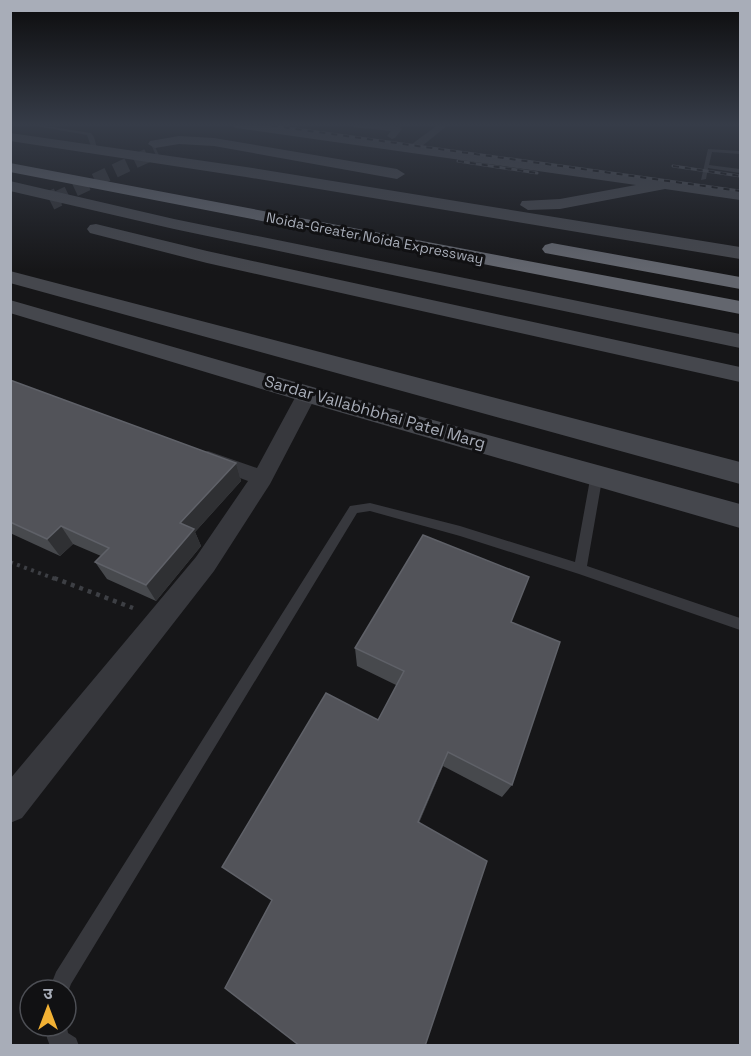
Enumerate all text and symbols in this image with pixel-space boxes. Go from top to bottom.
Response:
street label: Noida-Greater Noida Expressway [265,208,485,268]
street label: Sardar Vallabhbhai Patel Marg [262,370,488,454]
north arrow [18,978,78,1038]
text: उ [43,983,53,1004]

